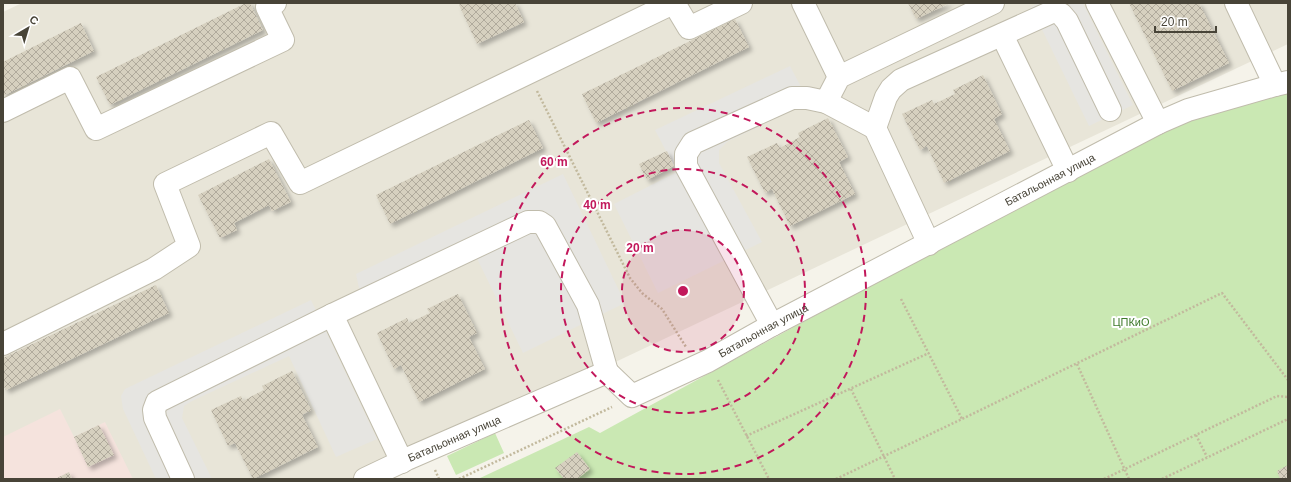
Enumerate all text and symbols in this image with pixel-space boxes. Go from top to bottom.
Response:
north arrow [8,8,48,48]
scale bar [1155,8,1216,34]
text: С [27,13,41,27]
text: 20 m [1161,15,1188,29]
street label: Батальонная улица [1003,151,1098,208]
text: 60 m [540,155,568,169]
text: 40 m [583,198,611,212]
text: 20 m [626,241,654,255]
centre of rings [676,284,690,298]
street label: Батальонная улица [716,301,811,360]
park label: ЦПКиО [1112,316,1150,328]
street label: Батальонная улица [406,413,503,464]

